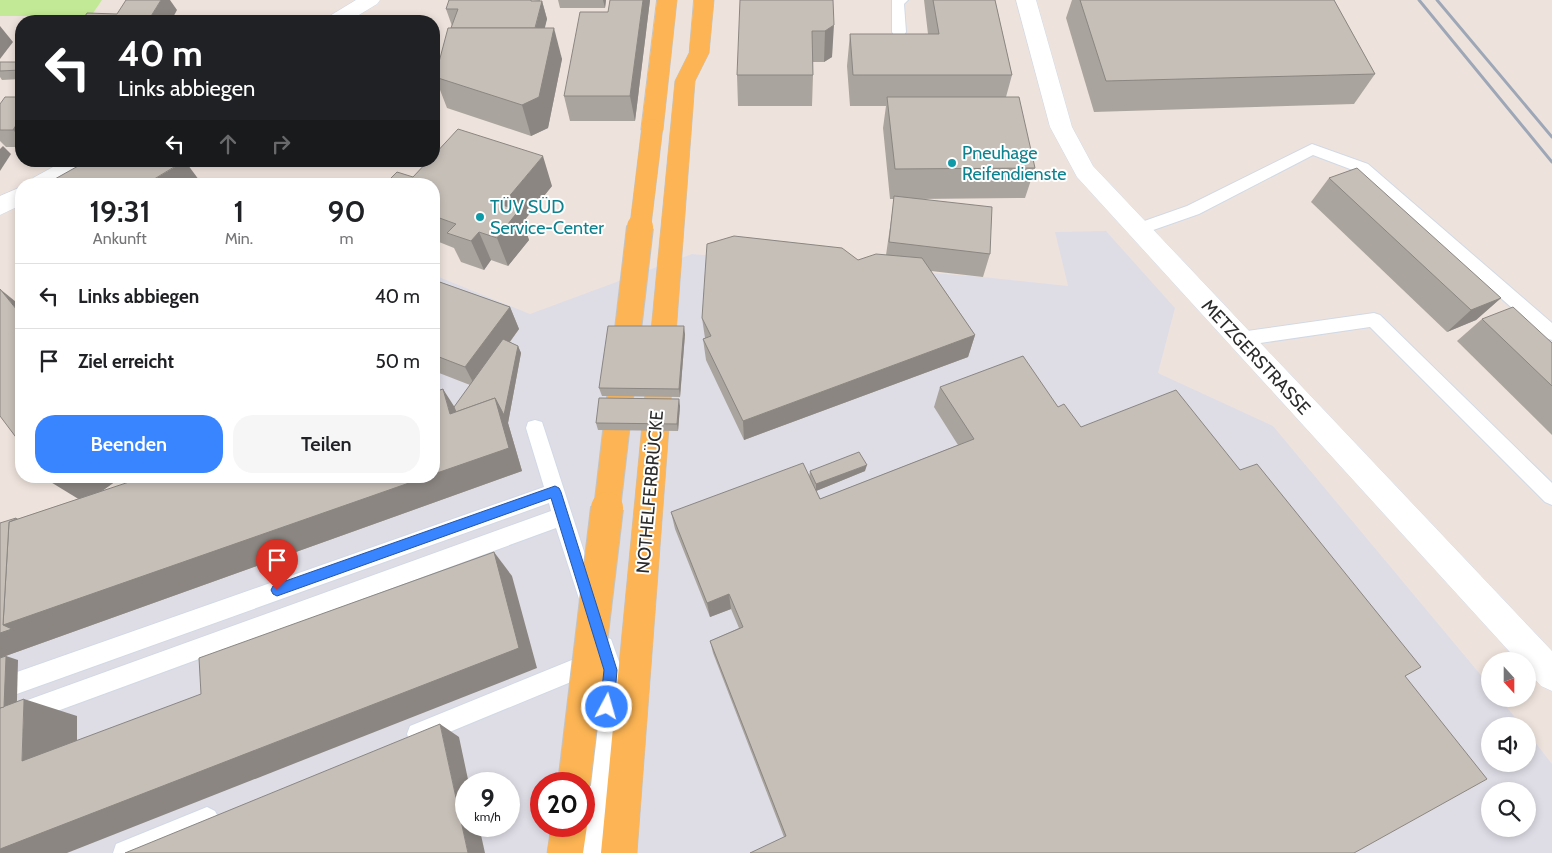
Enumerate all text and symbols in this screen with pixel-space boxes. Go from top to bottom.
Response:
text: 40 m [118,32,203,75]
icon: left [35,35,100,100]
text: Links abbiegen [118,75,255,102]
icon: left [161,130,189,158]
icon: ahead [214,130,242,158]
icon: right [267,130,295,158]
place label: Pneuhage Reifendienste [962,142,1066,185]
marker: Pneuhage Reifendienste [946,157,958,169]
text: 19:31 [89,193,150,230]
text: 1 [234,193,244,230]
text: 90 [328,193,366,230]
place label: TÜV SÜD Service-Center [490,196,604,239]
marker: TÜV SÜD Service-Center [474,211,486,223]
text: Ankunft [93,229,147,248]
text: Min. [225,229,253,248]
text: m [340,229,354,248]
icon: left [35,282,63,310]
text: Links abbiegen [78,285,199,308]
text: 40 m [375,285,420,308]
street label: METZGERSTRASSE [1197,295,1315,419]
icon: arrive [35,347,63,375]
text: Ziel erreicht [78,350,174,373]
text: 50 m [376,350,420,373]
street label: NOTHELFERBRÜCKE [632,410,668,574]
button: Beenden [35,415,223,473]
button: Teilen [233,415,420,473]
pin [256,539,298,590]
icon: arrive [263,546,291,574]
north arrow [1481,652,1536,708]
map controls [1481,652,1536,837]
position arrow [580,680,632,732]
button: sound [1481,717,1536,772]
speed limit sign: 20 [530,772,595,837]
button: search [1481,782,1536,837]
text: 9 [480,783,495,813]
text: km/h [474,809,501,824]

